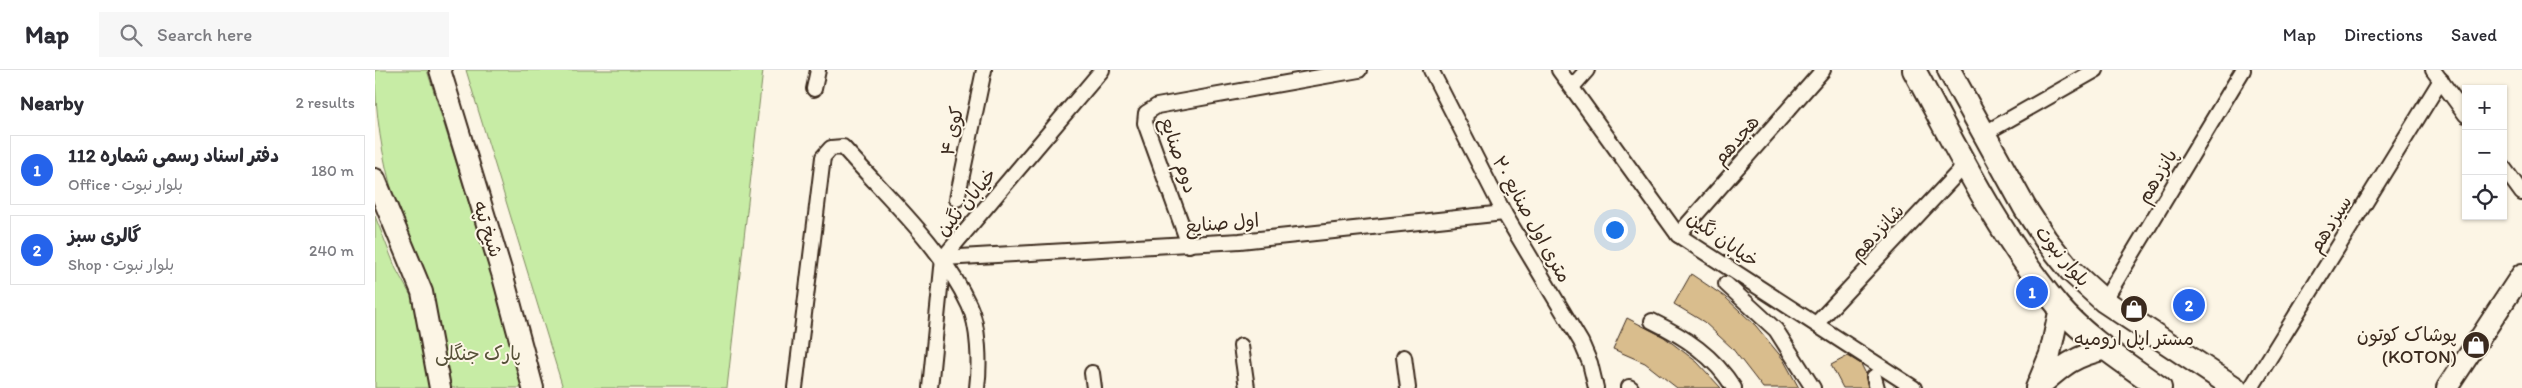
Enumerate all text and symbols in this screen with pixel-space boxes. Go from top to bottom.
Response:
search box [99,12,449,57]
text: Map [25,20,69,49]
icon: search [117,21,145,49]
text: Search here [157,23,252,46]
text: Map [2283,24,2316,46]
text: Directions [2344,24,2423,46]
text: Saved [2451,24,2497,46]
map controls [2462,85,2507,220]
button: + [2462,85,2507,130]
text: Nearby [20,90,84,115]
text: 2 results [295,93,355,112]
street label: کوی ۴ [936,104,968,158]
street label: هجدهم [1708,110,1766,172]
street label: دوم صنایع [1153,114,1202,197]
button: − [2462,130,2507,175]
text: دفتر اسناد رسمی شماره 112 [68,144,279,167]
street label: پانزدهم [2132,145,2185,209]
street label: ۲۰ متری اول صنایع [1486,152,1576,287]
text: 1 [33,161,41,180]
text: 180 m [311,161,354,180]
street label: خیابان نگین [931,163,1001,241]
text: Office · بلوار نبوت [68,175,183,194]
button: locate [2462,175,2507,220]
street label: سیزدهم [2304,191,2359,258]
street label: شیخ تپه [467,198,508,260]
street label: شانزدهم [1845,199,1911,267]
street label: خیابان نگین [1683,206,1763,272]
street label: اول صنایع [1184,208,1260,240]
your location [1602,217,1628,243]
street label: بلوار نبوت [2031,221,2095,291]
text: گالری سبز [68,224,141,247]
text: 2 [33,241,41,260]
text: 240 m [309,241,354,260]
text: Shop · بلوار نبوت [68,255,174,274]
pin: 1 [2016,273,2048,311]
pin: 2 [2173,286,2205,324]
shop icon: مستر اپل ارومیه [2119,294,2149,324]
place label: پوشاک کوتون (KOTON) [2357,323,2457,368]
place label: مستر اپل ارومیه [2074,327,2194,351]
shop icon: پوشاک کوتون (KOTON) [2461,330,2491,360]
park label: پارک جنگلی [435,342,521,366]

